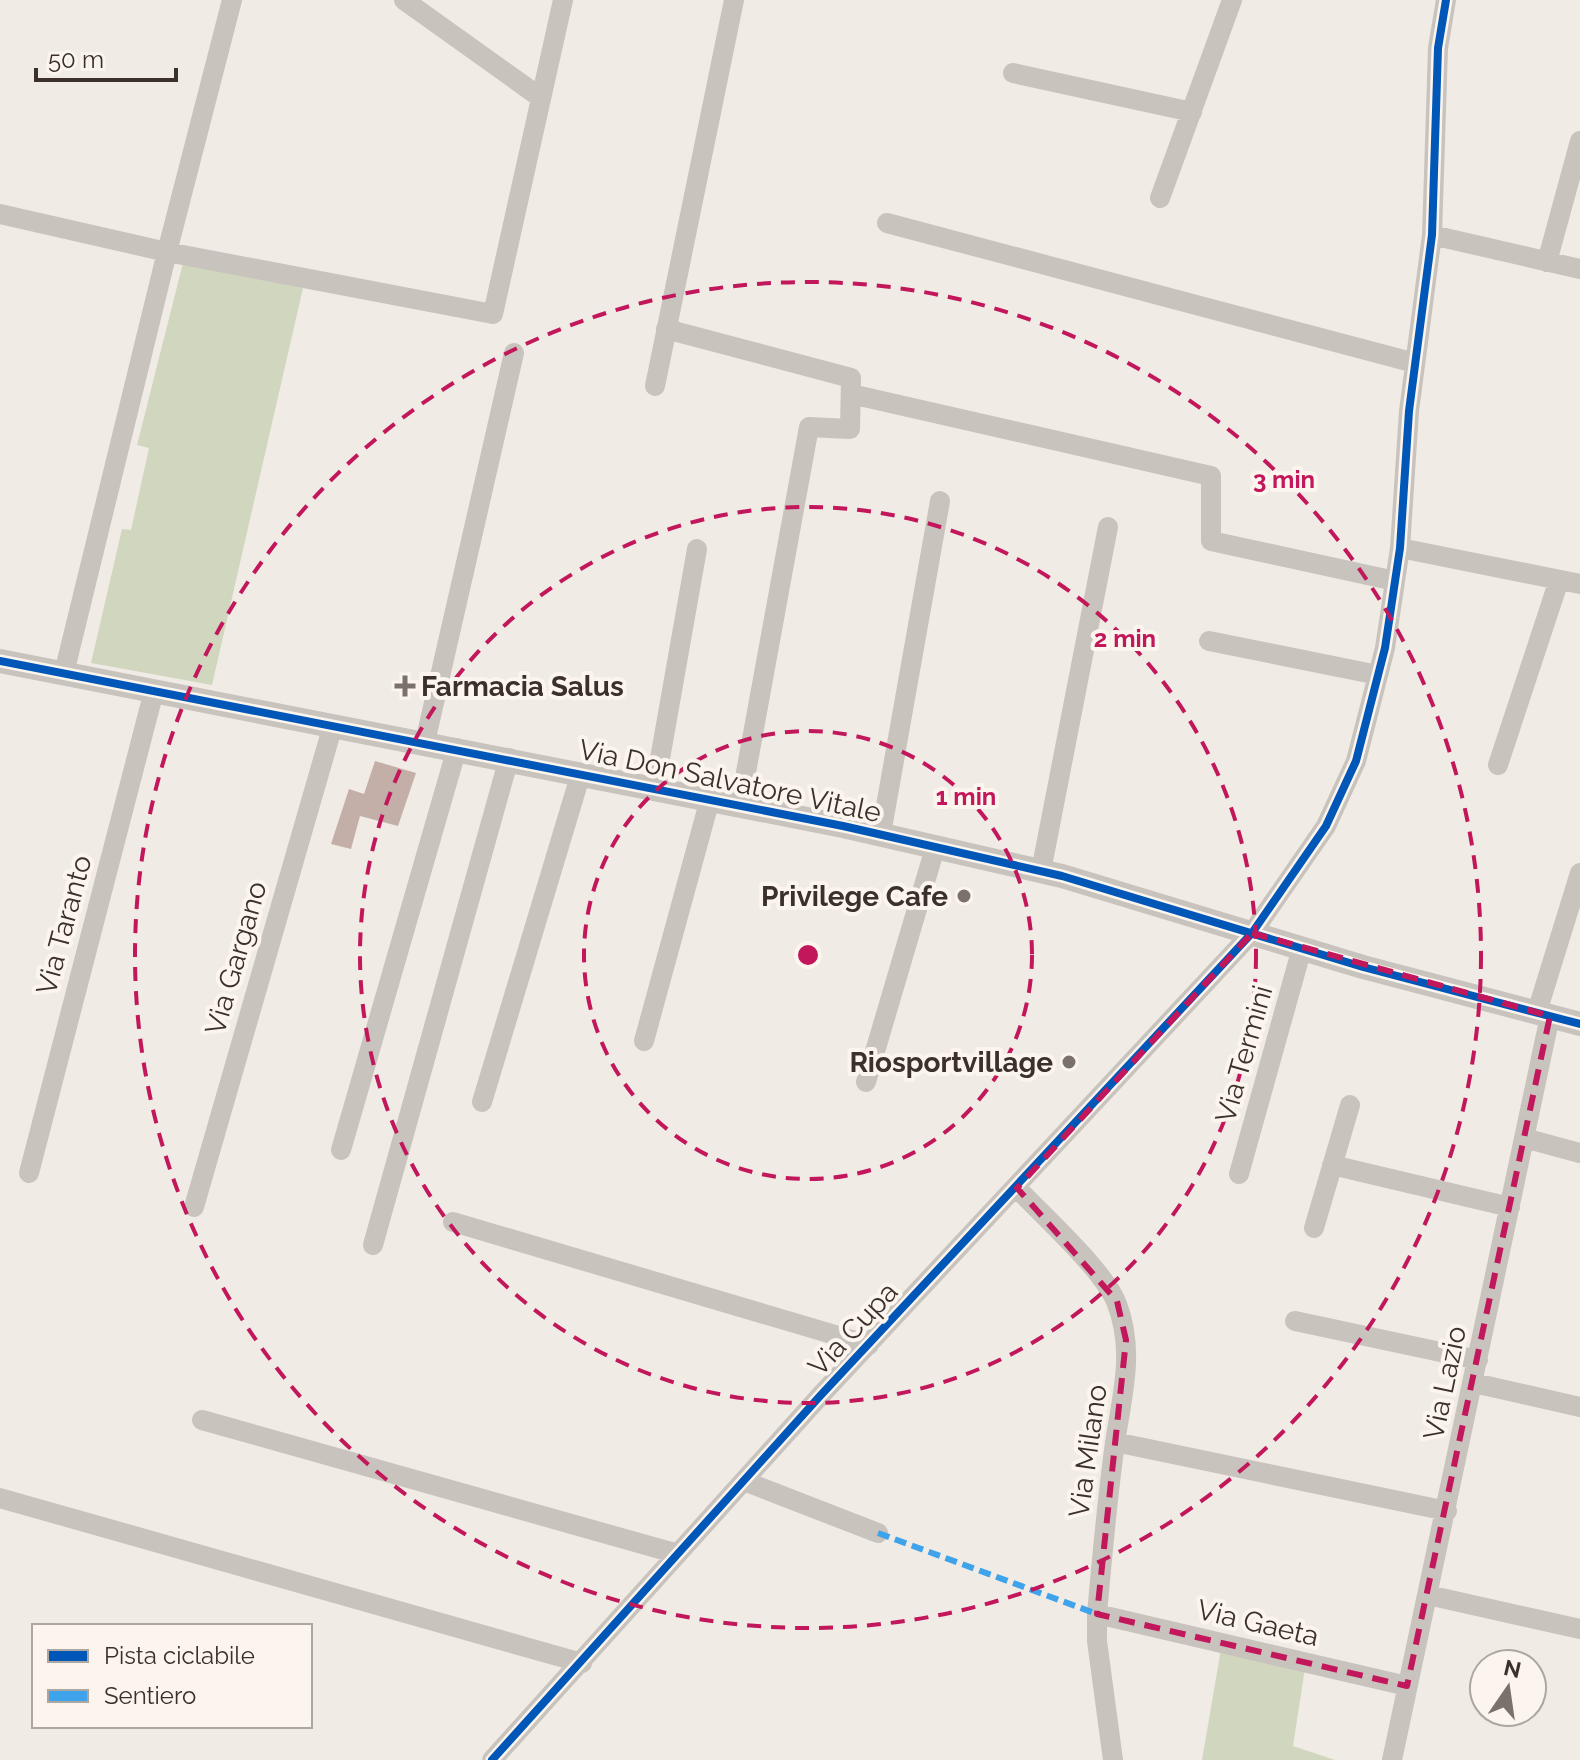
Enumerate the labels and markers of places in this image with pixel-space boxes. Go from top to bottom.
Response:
place label: Farmacia Salus [421,670,624,703]
marker: Farmacia Salus [396,677,414,695]
place label: Privilege Cafe [761,880,948,913]
marker: Privilege Cafe [955,887,973,905]
centre of rings [794,941,822,969]
place label: Riosportvillage [849,1046,1053,1079]
marker: Riosportvillage [1060,1053,1078,1071]

